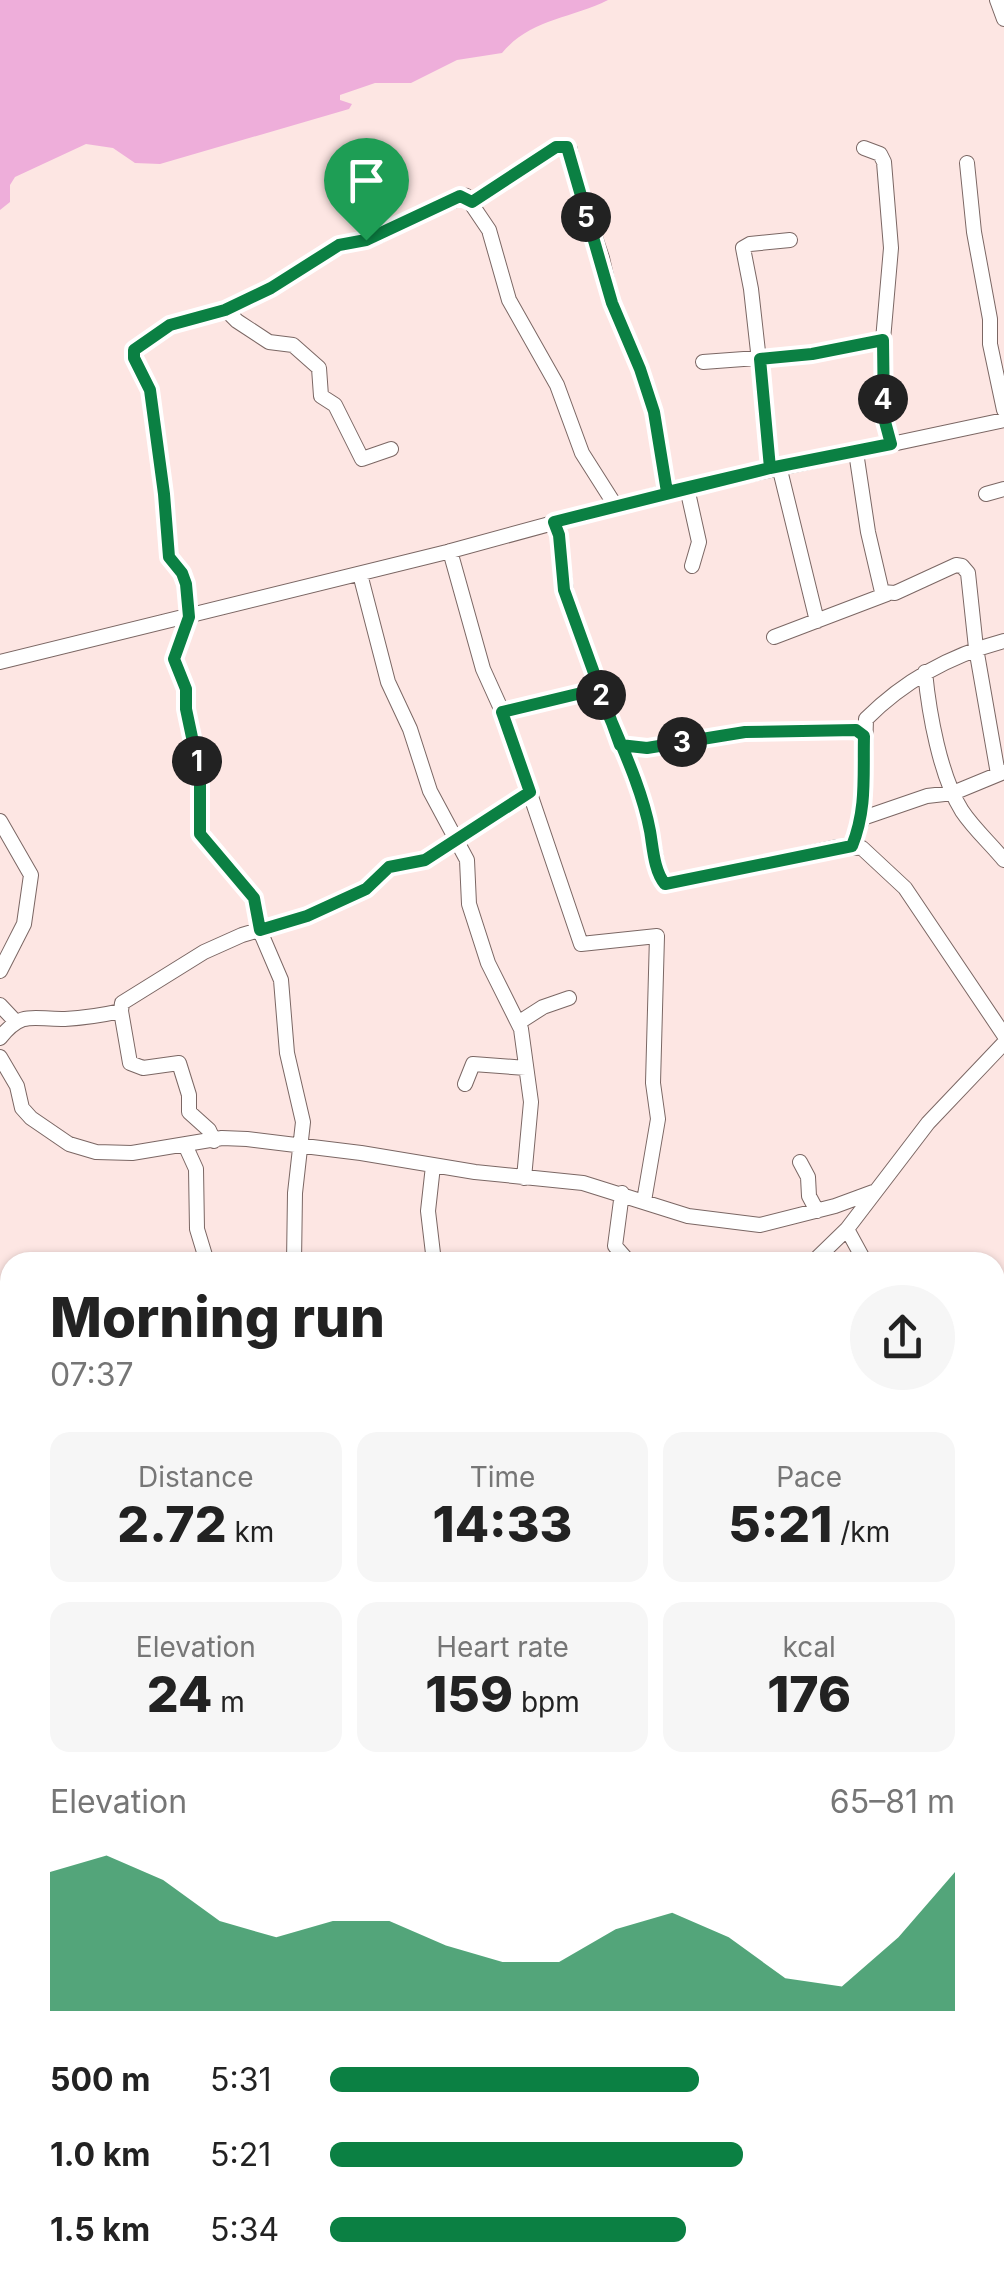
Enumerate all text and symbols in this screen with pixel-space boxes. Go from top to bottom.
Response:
pin [324,138,409,241]
icon: arrive [339,153,394,208]
pin: 5 [561,192,611,242]
text: 5 [577,200,595,234]
pin: 4 [858,374,908,424]
text: 4 [874,382,892,416]
pin: 2 [576,670,626,720]
text: 2 [592,678,610,712]
pin: 3 [657,717,707,767]
text: 3 [673,725,691,759]
pin: 1 [172,736,222,786]
text: 1 [191,744,203,778]
text: Morning run [50,1284,385,1350]
button: share [850,1285,955,1390]
text: 07:37 [50,1355,134,1394]
text: Distance [138,1460,254,1494]
text: Time [470,1460,535,1494]
text: Pace [776,1460,842,1494]
text: 2.72 [117,1494,227,1554]
text: 14:33 [433,1494,572,1554]
text: 5:21 [728,1494,832,1554]
text: km [227,1515,274,1549]
text: /km [832,1515,890,1549]
text: Elevation [136,1630,256,1664]
text: Heart rate [436,1630,569,1664]
text: kcal [782,1630,836,1664]
text: 24 [147,1664,212,1724]
text: 159 [425,1664,513,1724]
text: 176 [767,1664,851,1724]
text: m [212,1685,245,1719]
text: bpm [513,1685,580,1719]
text: Elevation [50,1782,187,1821]
text: 65–81 m [830,1782,955,1821]
text: 500 m [50,2060,150,2099]
text: 5:31 [210,2060,271,2099]
text: 1.0 km [50,2135,150,2174]
text: 5:21 [210,2135,271,2174]
text: 1.5 km [50,2210,150,2249]
text: 5:34 [210,2210,279,2249]

